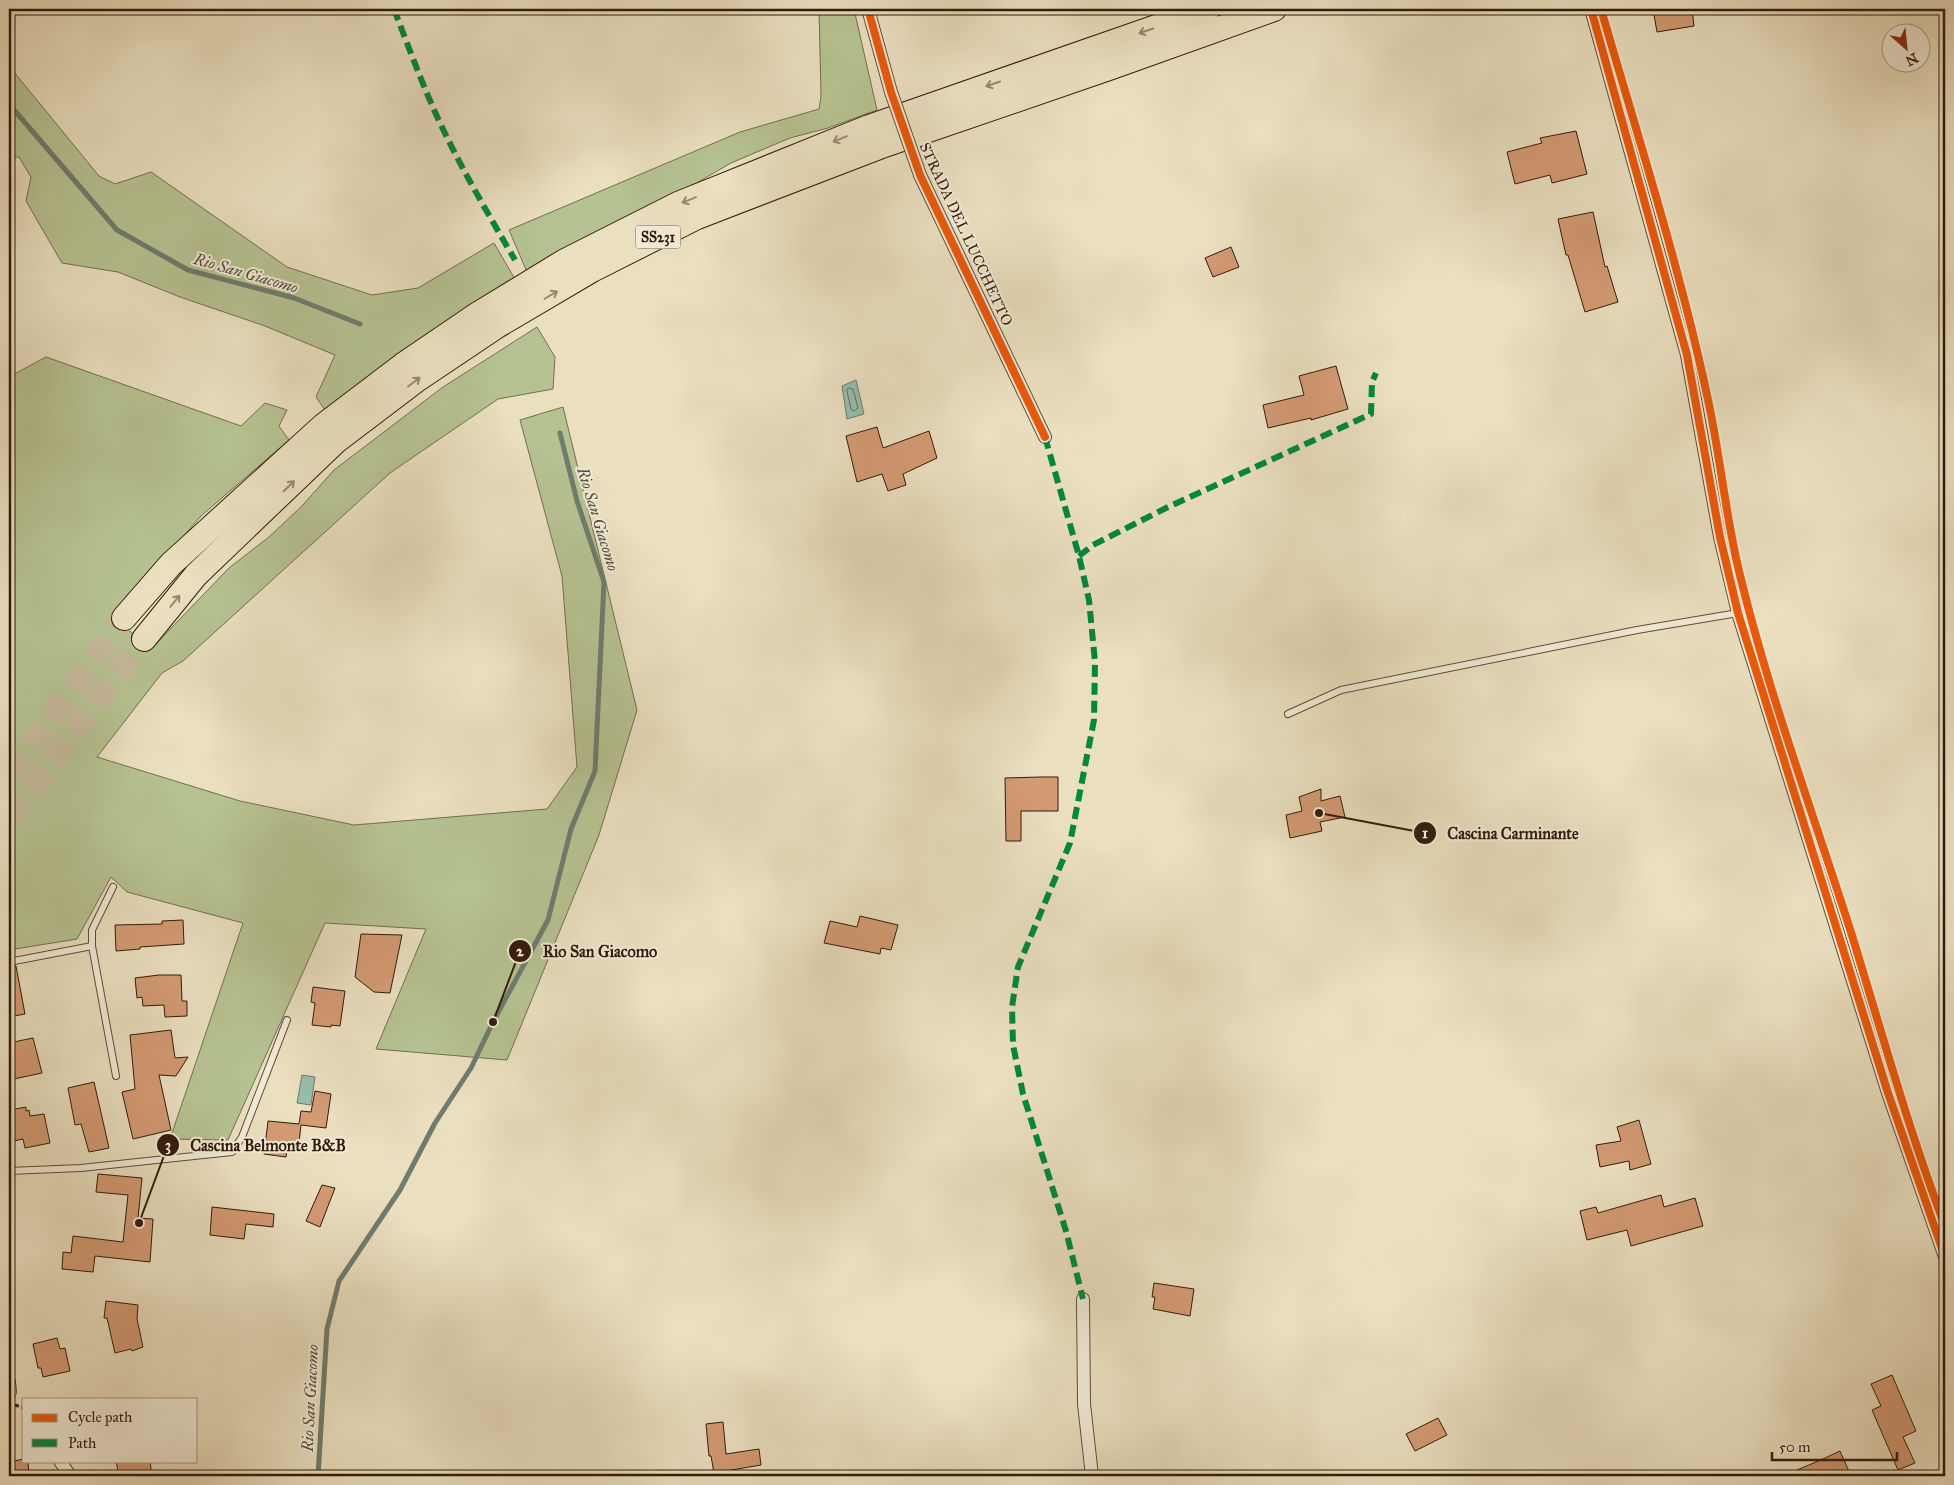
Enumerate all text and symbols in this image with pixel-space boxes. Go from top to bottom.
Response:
north arrow [1882,22,1932,72]
one-way arrow [1138,26,1154,36]
text: N [1902,49,1921,69]
one-way arrow [985,80,1001,89]
one-way arrow [832,135,848,144]
street label: STRADA DEL LUCCHETTO [916,140,1016,328]
one-way arrow [682,195,697,205]
road number: SS231 [636,226,680,248]
water label: Rio San Giacomo [191,249,300,297]
one-way arrow [543,289,557,299]
one-way arrow [407,377,421,387]
water label: Rio San Giacomo [573,464,623,573]
one-way arrow [283,480,295,492]
one-way arrow [169,595,180,608]
callout: Cascina Carminante [1412,818,1588,849]
text: 1 [1422,824,1428,842]
text: Cascina Carminante [1447,824,1579,843]
callout: Rio San Giacomo [508,936,667,967]
text: 2 [516,942,524,960]
text: Rio San Giacomo [543,942,657,961]
callout: Cascina Belmonte B&B [155,1130,356,1161]
text: 3 [165,1136,171,1155]
text: Cascina Belmonte B&B [190,1136,346,1155]
water label: Rio San Giacomo [298,1344,322,1453]
legend [22,1398,198,1462]
text: Cycle path [68,1408,133,1426]
scale bar [1772,1430,1896,1462]
text: Path [68,1434,97,1452]
text: 50 m [1779,1438,1811,1456]

